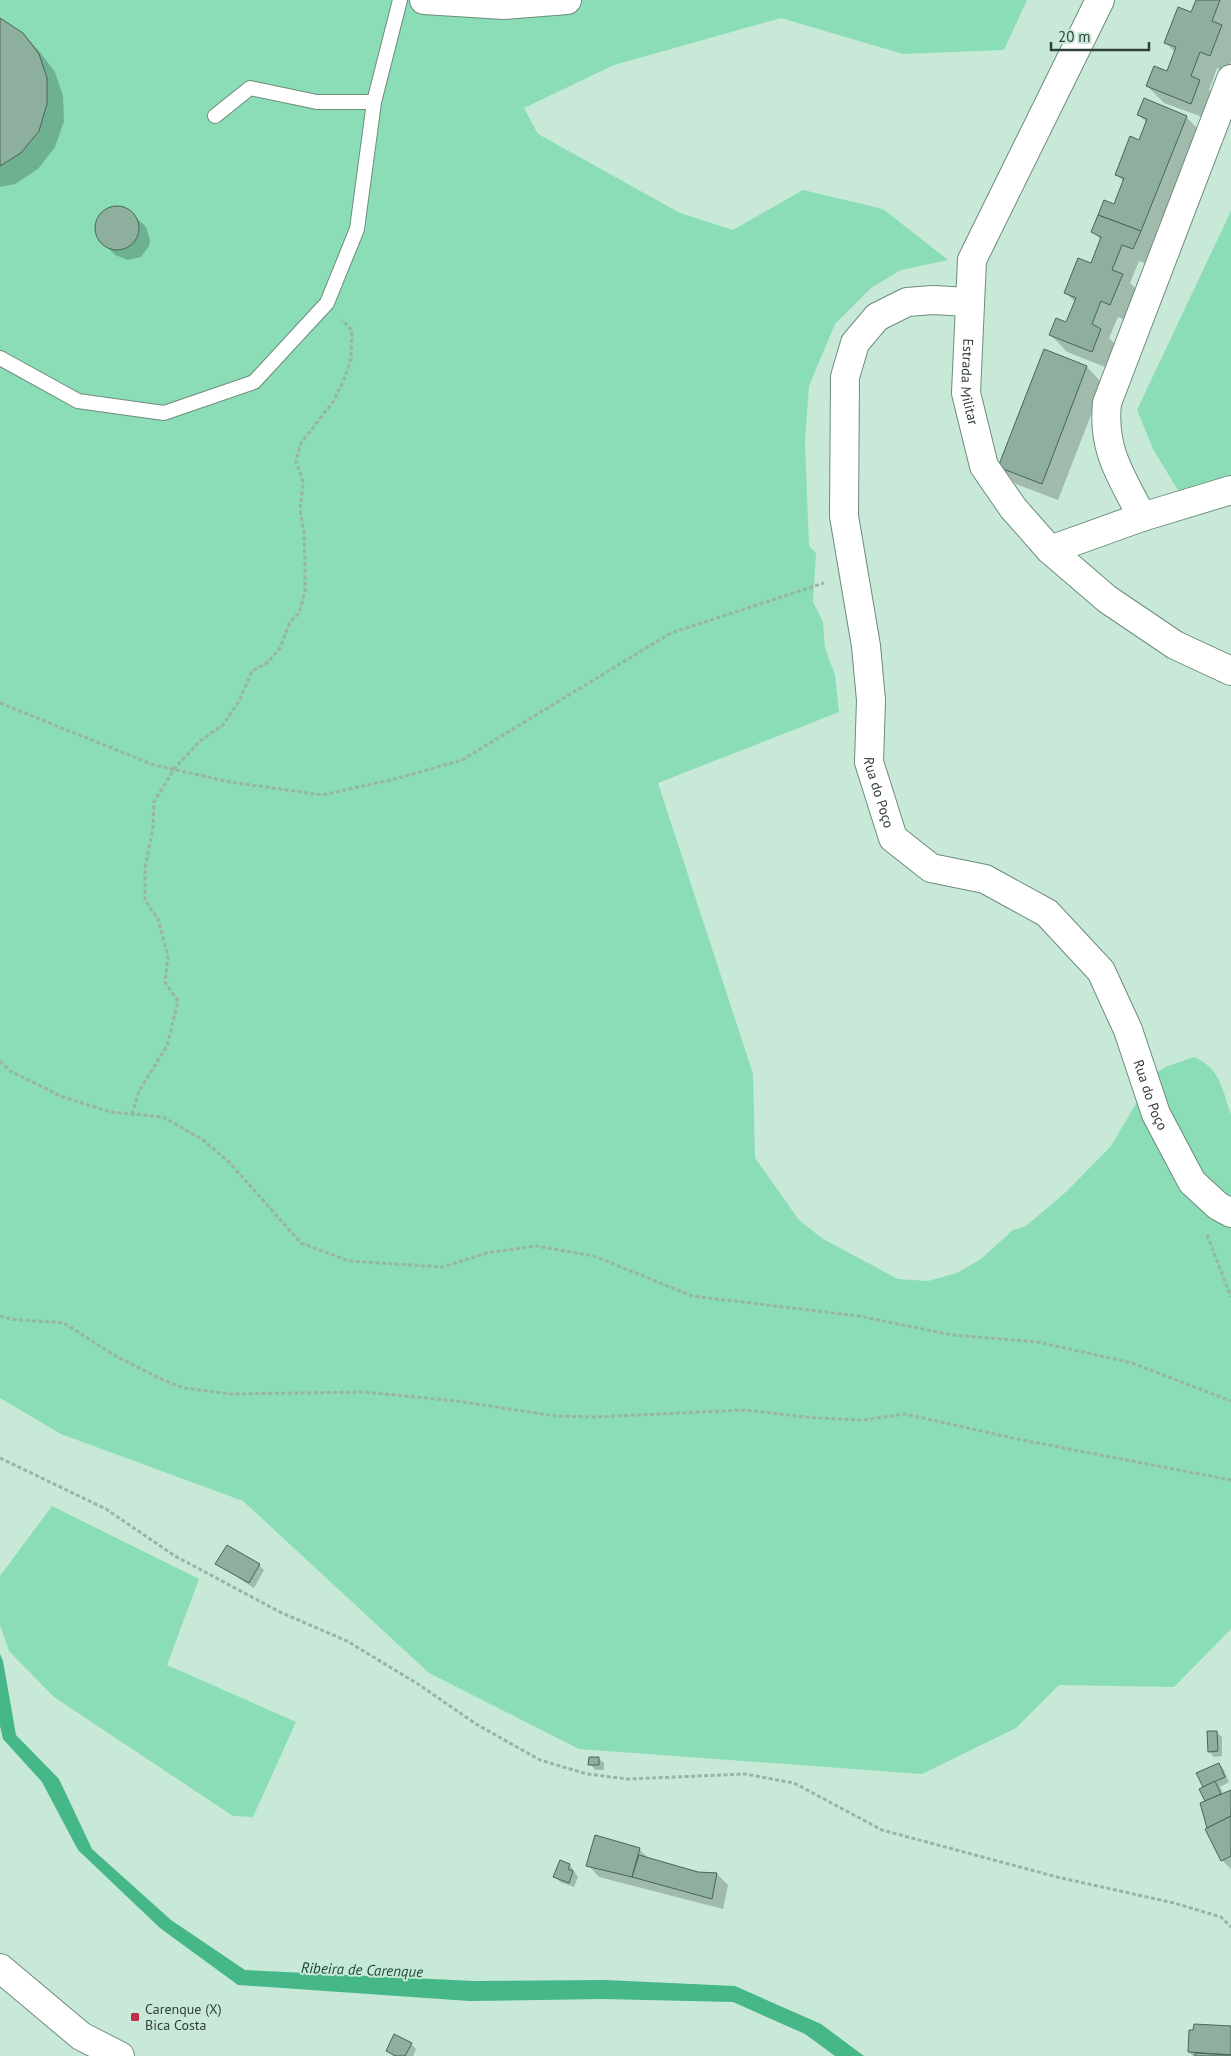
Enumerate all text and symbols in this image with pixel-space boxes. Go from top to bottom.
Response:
scale bar [1051,20,1148,52]
text: 20 m [1058,27,1091,46]
street label: Estrada Militar [957,338,983,427]
street label: Rua do Poço [860,757,898,830]
street label: Rua do Poço [1130,1057,1172,1133]
water label: Ribeira de Carenque [301,1958,424,1981]
place label: Carenque (X) Bica Costa [145,2000,222,2034]
marker: Carenque (X) Bica Costa [129,2011,141,2023]

